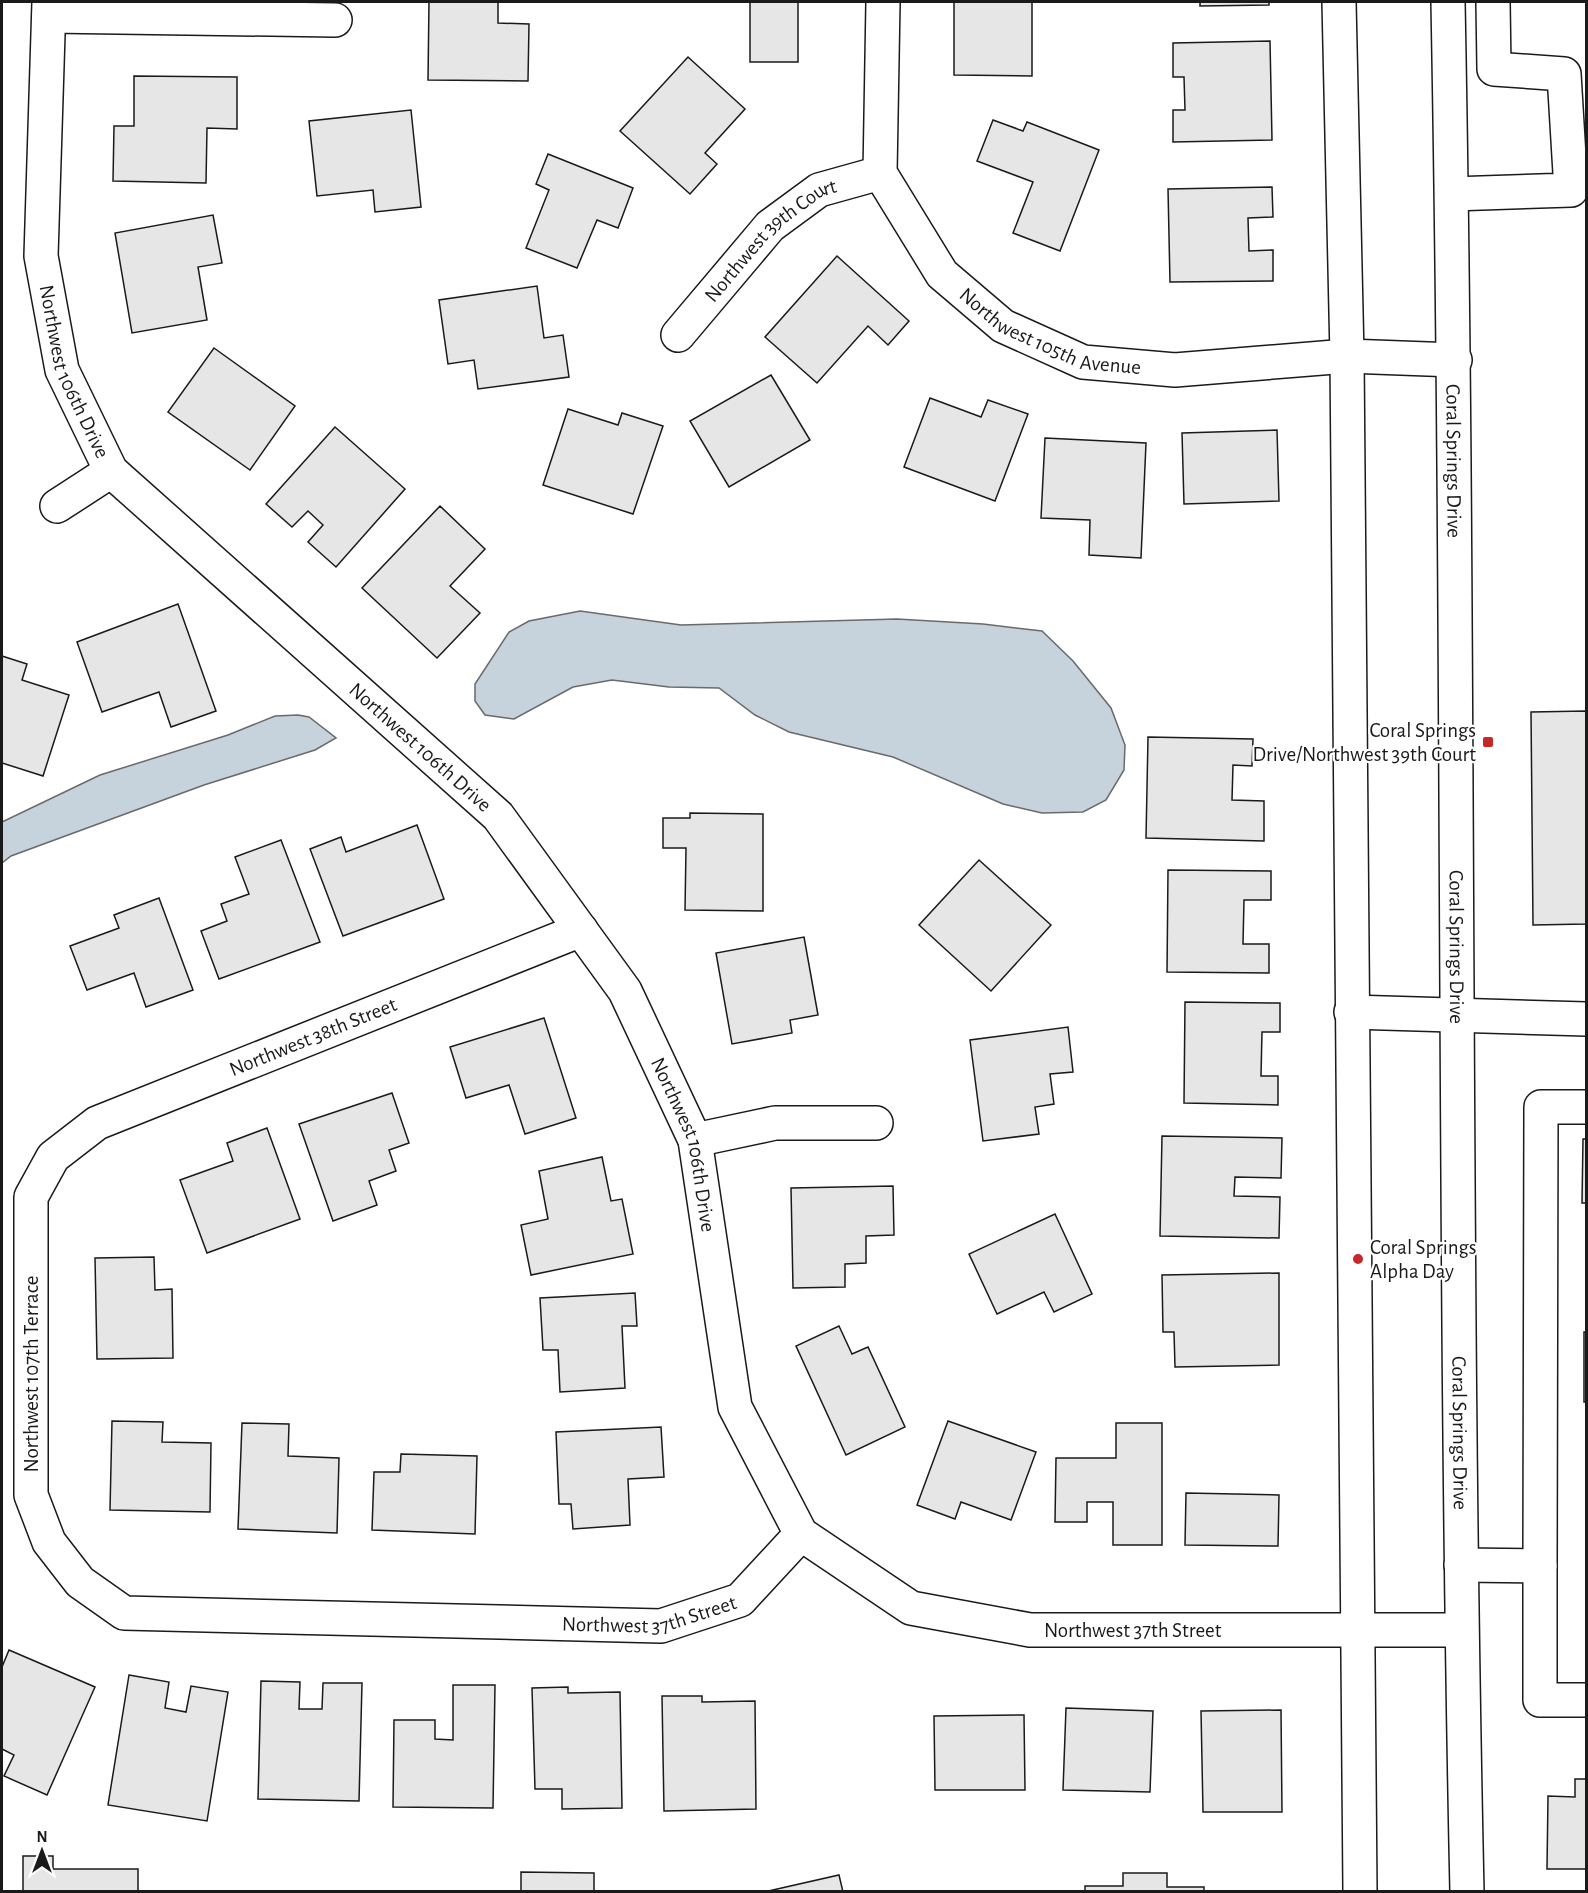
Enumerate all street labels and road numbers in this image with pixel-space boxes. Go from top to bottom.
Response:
street label: Northwest 39th Court [700,175,839,306]
street label: Northwest 106th Drive [36,283,113,461]
street label: Northwest 105th Avenue [956,283,1142,377]
street label: Coral Springs Drive [1443,384,1465,538]
street label: Northwest 106th Drive [345,678,496,816]
street label: Coral Springs Drive [1446,870,1468,1024]
street label: Northwest 38th Street [226,994,400,1080]
street label: Northwest 106th Drive [647,1054,719,1233]
street label: Northwest 107th Terrace [21,1275,42,1473]
street label: Coral Springs Drive [1449,1356,1471,1510]
street label: Northwest 37th Street [562,1591,739,1636]
street label: Northwest 37th Street [1044,1620,1222,1641]

